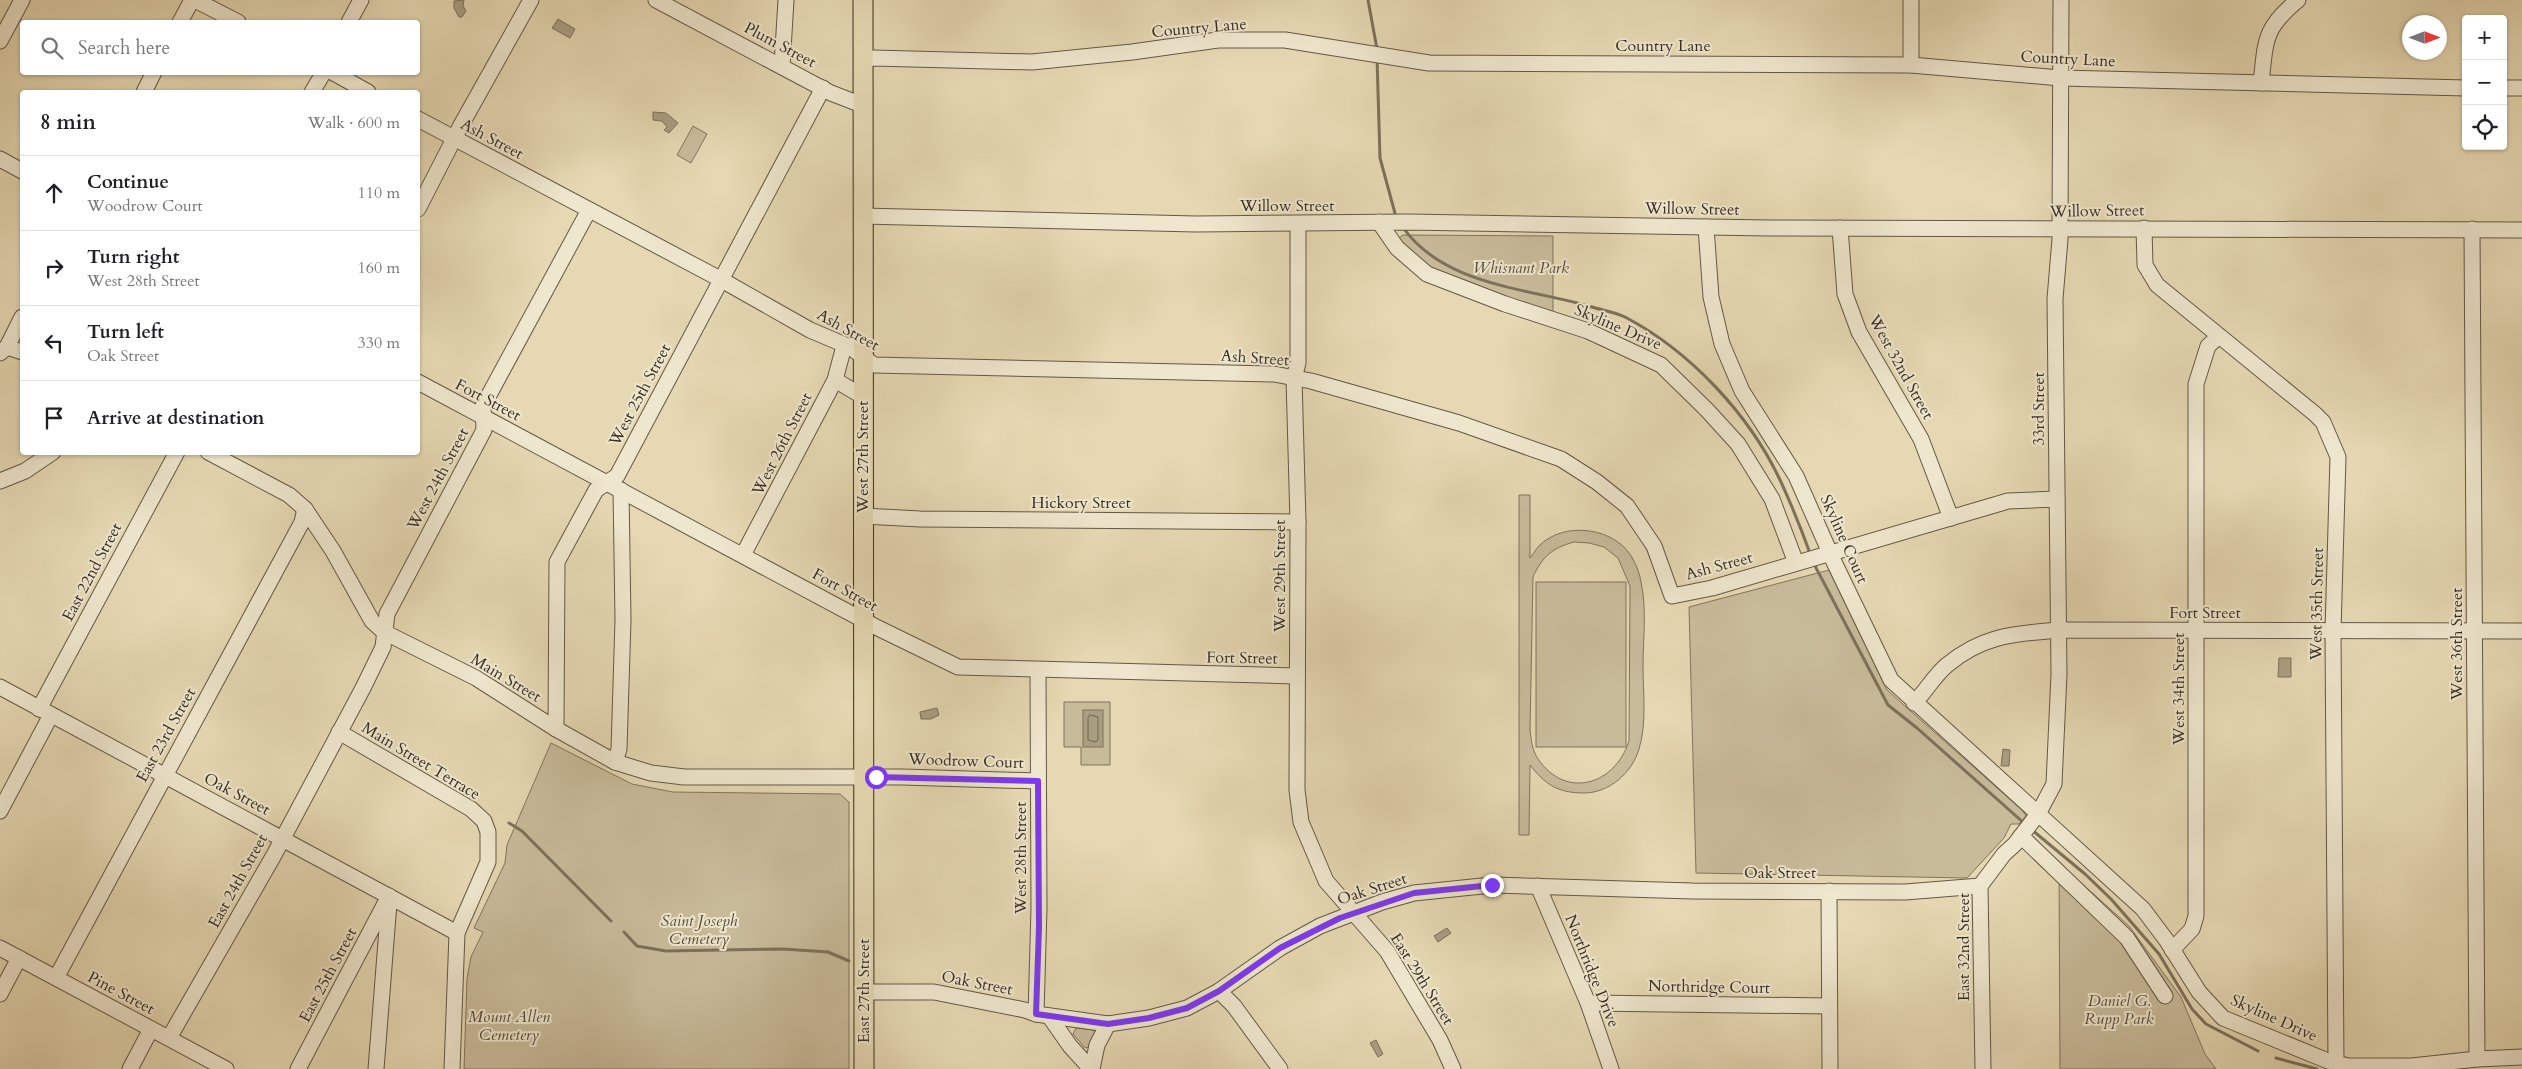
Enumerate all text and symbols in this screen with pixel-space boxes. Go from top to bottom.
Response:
street label: Country Lane [1151,13,1247,43]
north arrow [2402,15,2447,60]
map controls [2462,15,2507,150]
button: + [2462,15,2507,60]
street label: Plum Street [740,17,820,73]
search box [20,20,420,75]
icon: search [38,34,66,62]
text: Search here [78,35,170,61]
street label: Country Lane [1615,35,1711,57]
street label: Country Lane [2020,46,2116,72]
button: − [2462,60,2507,105]
button: locate [2462,105,2507,150]
text: 8 min [40,108,96,137]
text: Walk · 600 m [308,112,400,134]
street label: Ash Street [457,113,527,165]
text: Continue [87,169,169,195]
icon: ahead [40,179,68,207]
text: 110 m [358,182,400,204]
text: Woodrow Court [87,195,203,217]
street label: Willow Street [1239,195,1334,217]
street label: Willow Street [1644,197,1739,221]
street label: Willow Street [2049,199,2144,223]
text: Turn right [87,244,179,270]
icon: right [40,254,68,282]
text: 160 m [358,257,400,279]
park label: Whisnant Park [1473,257,1569,279]
text: West 28th Street [87,270,200,292]
street label: Skyline Drive [1571,299,1665,355]
street label: Ash Street [813,304,883,356]
street label: West 32nd Street [1863,310,1939,423]
text: Turn left [87,319,164,345]
icon: left [40,329,68,357]
text: 330 m [358,332,400,354]
street label: West 25th Street [603,340,676,451]
text: Oak Street [87,345,159,367]
street label: Ash Street [1220,345,1290,371]
street label: 33rd Street [2028,372,2050,446]
street label: Fort Street [451,374,525,426]
street label: West 26th Street [746,389,817,500]
street label: West 27th Street [852,401,874,514]
icon: arrive [40,404,68,432]
text: Arrive at destination [87,405,264,431]
street label: West 24th Street [401,424,474,535]
street label: Skyline Court [1815,491,1873,587]
street label: Hickory Street [1031,492,1131,514]
street label: East 22nd Street [57,519,127,625]
street label: West 29th Street [1269,520,1291,633]
street label: Ash Street [1683,547,1755,585]
street label: West 35th Street [2305,547,2329,662]
street label: Fort Street [808,563,882,617]
street label: West 36th Street [2446,588,2468,701]
street label: Fort Street [2169,602,2241,624]
street label: West 34th Street [2168,633,2190,746]
street label: Fort Street [1206,646,1278,670]
street label: Main Street [467,648,545,708]
street label: East 23rd Street [131,684,201,786]
street label: Main Street Terrace [358,717,484,805]
street label: Woodrow Court [907,748,1024,774]
route start [865,766,888,789]
street label: Oak Street [200,767,274,821]
street label: West 28th Street [1010,802,1032,915]
street label: East 24th Street [203,830,273,932]
street label: Oak Street [1744,862,1816,884]
street label: Oak Street [1334,867,1410,911]
route end [1481,874,1504,897]
street label: East 32nd Street [1953,893,1975,1001]
park label: Saint Joseph Cemetery [661,910,738,950]
street label: Northridge Drive [1559,911,1625,1031]
street label: East 25th Street [294,924,362,1026]
street label: East 29th Street [1385,929,1459,1029]
street label: East 27th Street [853,939,875,1043]
street label: Oak Street [940,965,1014,1001]
street label: Pine Street [84,966,158,1020]
street label: Northridge Court [1648,975,1770,999]
street label: Skyline Drive [2227,989,2321,1047]
park label: Daniel G. Rupp Park [2084,990,2154,1030]
park label: Mount Allen Cemetery [468,1006,550,1046]

